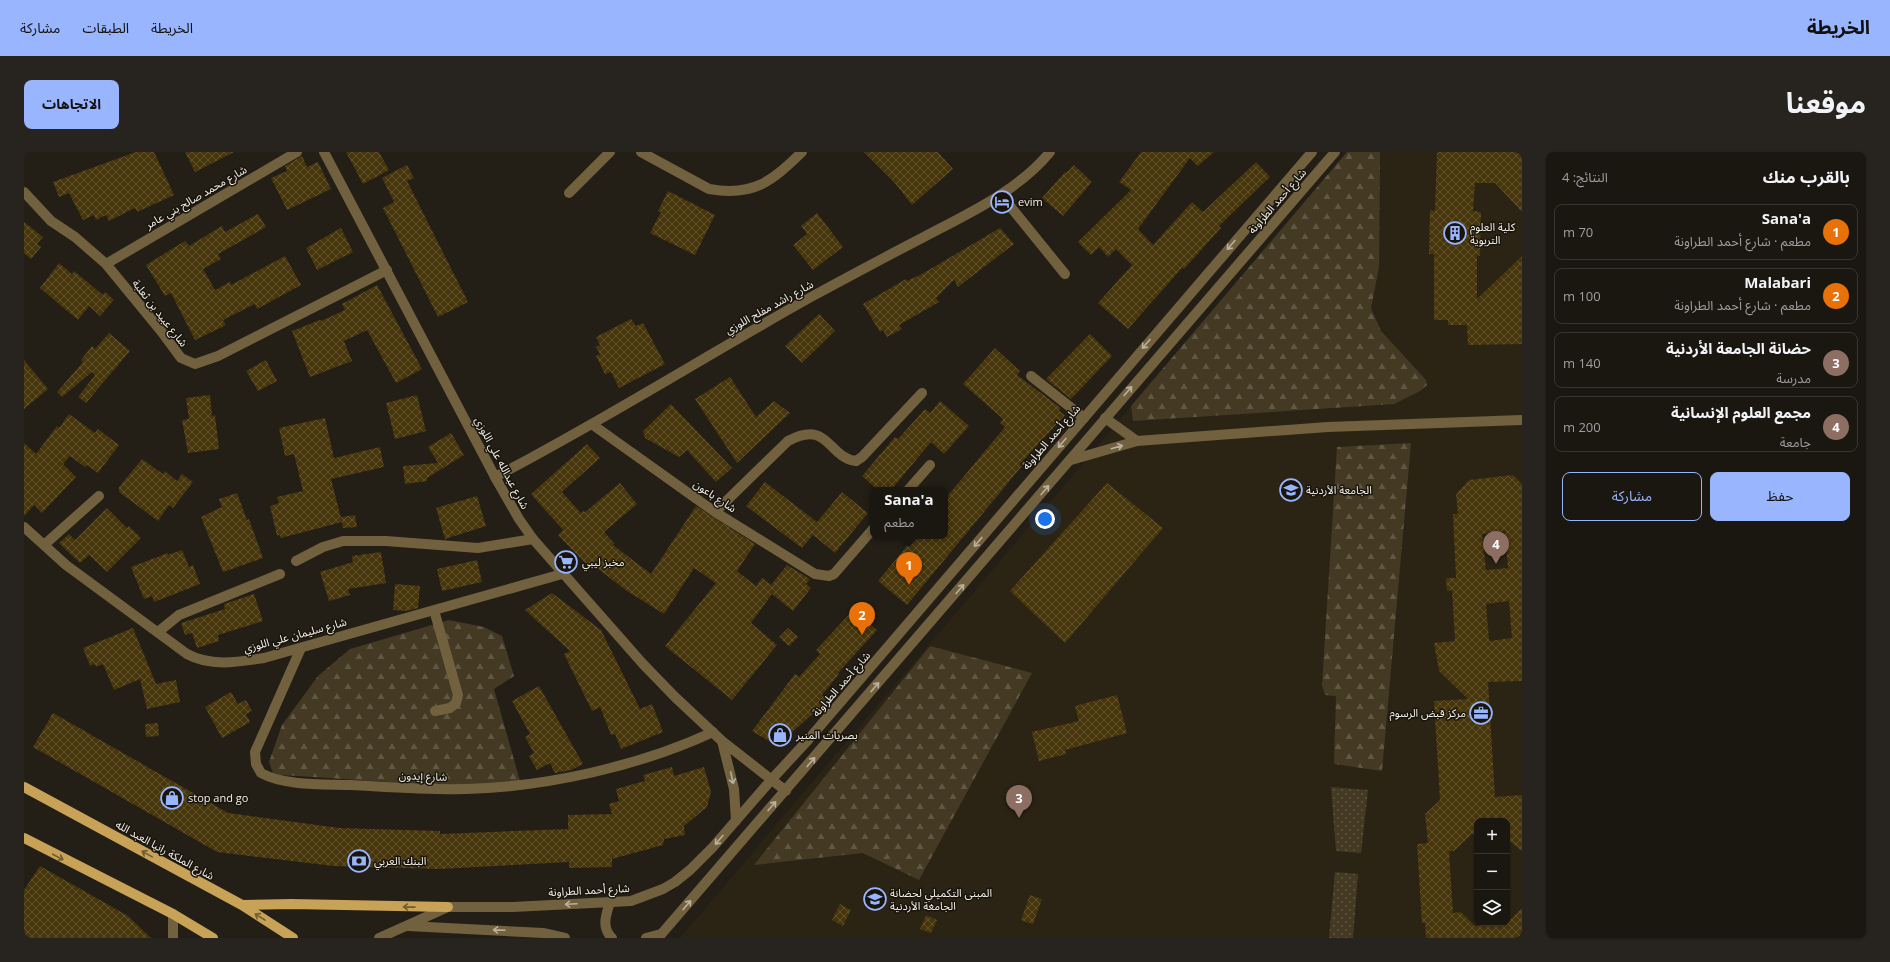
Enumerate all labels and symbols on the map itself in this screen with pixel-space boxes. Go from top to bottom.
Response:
street label: شارع محمد صالح بني عامر [141,161,251,234]
street label: شارع أحمد الطراونة [1244,165,1310,237]
hotel icon: evim [989,189,1015,215]
place label: evim [1018,194,1043,209]
place label: كلية العلوم التربوية [1470,219,1516,247]
building icon: كلية العلوم التربوية [1442,220,1468,246]
one-way arrow [1227,240,1236,250]
street label: شارع عبيد بن ثعلبة [129,276,192,350]
street label: شارع راشد مفلح اللوزي [722,276,817,339]
one-way arrow [1142,338,1151,349]
one-way arrow [1124,385,1133,396]
street label: شارع أحمد الطراونة [1018,401,1084,473]
street label: شارع عبدالله علي اللوزي [469,414,533,513]
one-way arrow [1058,437,1067,447]
one-way arrow [1110,443,1123,450]
street label: شارع باعون [690,476,740,516]
school or university icon: الجامعة الأردنية [1278,477,1304,503]
place label: الجامعة الأردنية [1306,482,1372,497]
one-way arrow [1040,485,1049,495]
your location [1035,509,1055,529]
pin: 4 [1483,531,1509,564]
one-way arrow [974,536,983,547]
supermarket icon: مخبز ليبي [553,549,579,575]
pin: 1 [896,552,922,585]
place label: مخبز ليبي [582,554,625,572]
one-way arrow [956,584,965,594]
pin: 2 [849,602,875,635]
street label: شارع سليمان علي اللوزي [242,613,349,658]
street label: شارع أحمد الطراونة [808,648,874,720]
one-way arrow [871,682,880,692]
office icon: مركز قبض الرسوم [1468,700,1494,726]
place label: مركز قبض الرسوم [1390,705,1466,721]
shop icon: بصريات المنير [767,722,793,748]
place label: بصريات المنير [795,727,858,742]
one-way arrow [806,757,815,767]
street label: شارع إيدون [398,767,448,785]
one-way arrow [728,772,736,785]
shop icon: stop and go [159,785,185,811]
pin: 3 [1006,785,1032,818]
place label: stop and go [188,790,249,805]
one-way arrow [768,801,777,812]
street label: شارع الملكة رانيا العبد الله [113,816,218,884]
one-way arrow [715,835,724,846]
bank icon: البنك العربي [346,848,372,874]
one-way arrow [141,849,153,857]
one-way arrow [52,853,64,861]
place label: البنك العربي [374,853,426,871]
street label: شارع أحمد الطراونة [548,880,631,900]
place label: المبنى التكميلي لحضانة الجامغة الأردنية [890,885,992,913]
school or university icon: المبنى التكميلي لحضانة الجامغة الأردنية [862,886,888,912]
one-way arrow [683,899,692,910]
one-way arrow [565,900,578,908]
one-way arrow [403,903,416,911]
one-way arrow [255,913,266,921]
one-way arrow [493,926,506,934]

